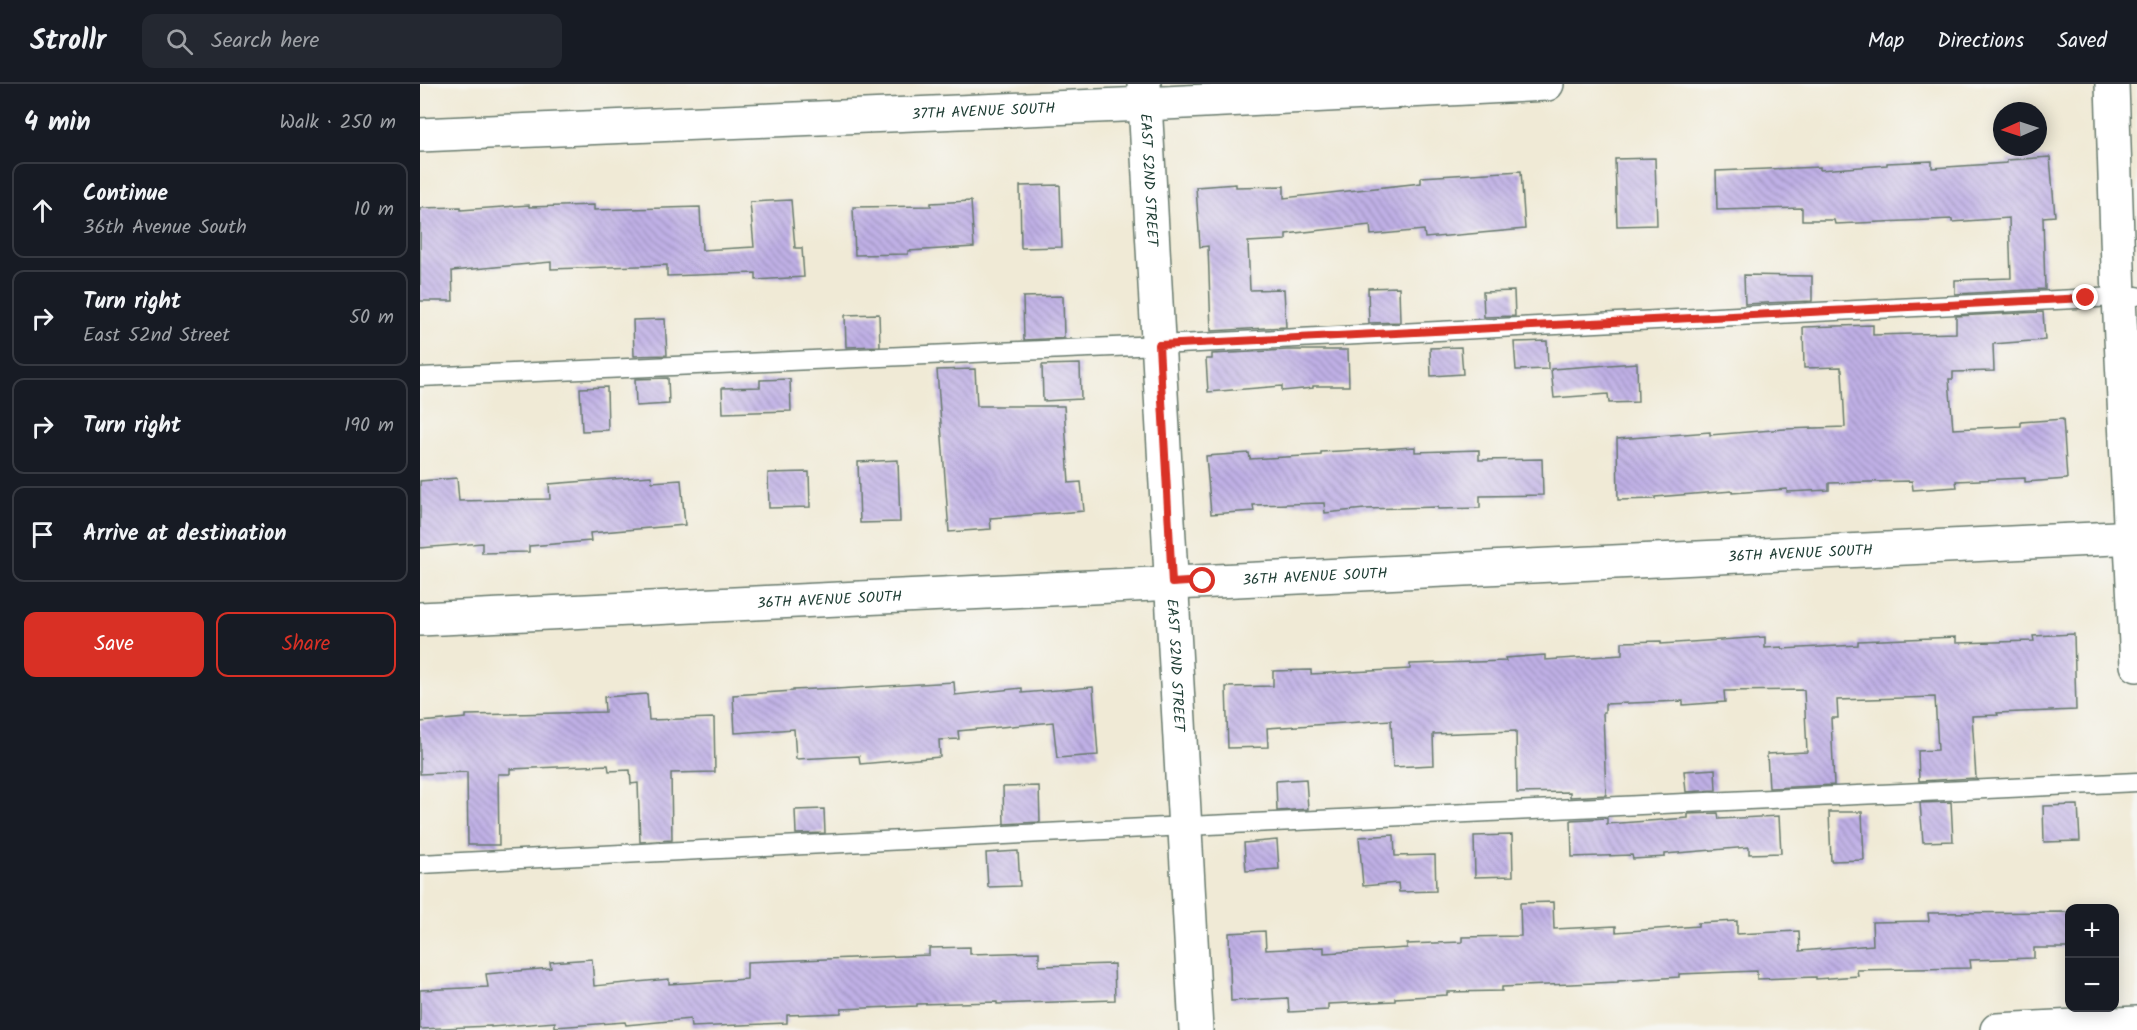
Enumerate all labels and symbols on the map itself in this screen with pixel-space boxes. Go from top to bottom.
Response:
street label: 37TH AVENUE SOUTH [911,97,1056,127]
north arrow [1993,102,2047,156]
street label: EAST 52ND STREET [1133,113,1164,249]
route end [2072,284,2098,310]
street label: 36TH AVENUE SOUTH [1727,539,1874,570]
street label: 36TH AVENUE SOUTH [1242,562,1388,593]
route start [1189,567,1215,593]
street label: 36TH AVENUE SOUTH [757,585,903,616]
street label: EAST 52ND STREET [1159,598,1191,734]

